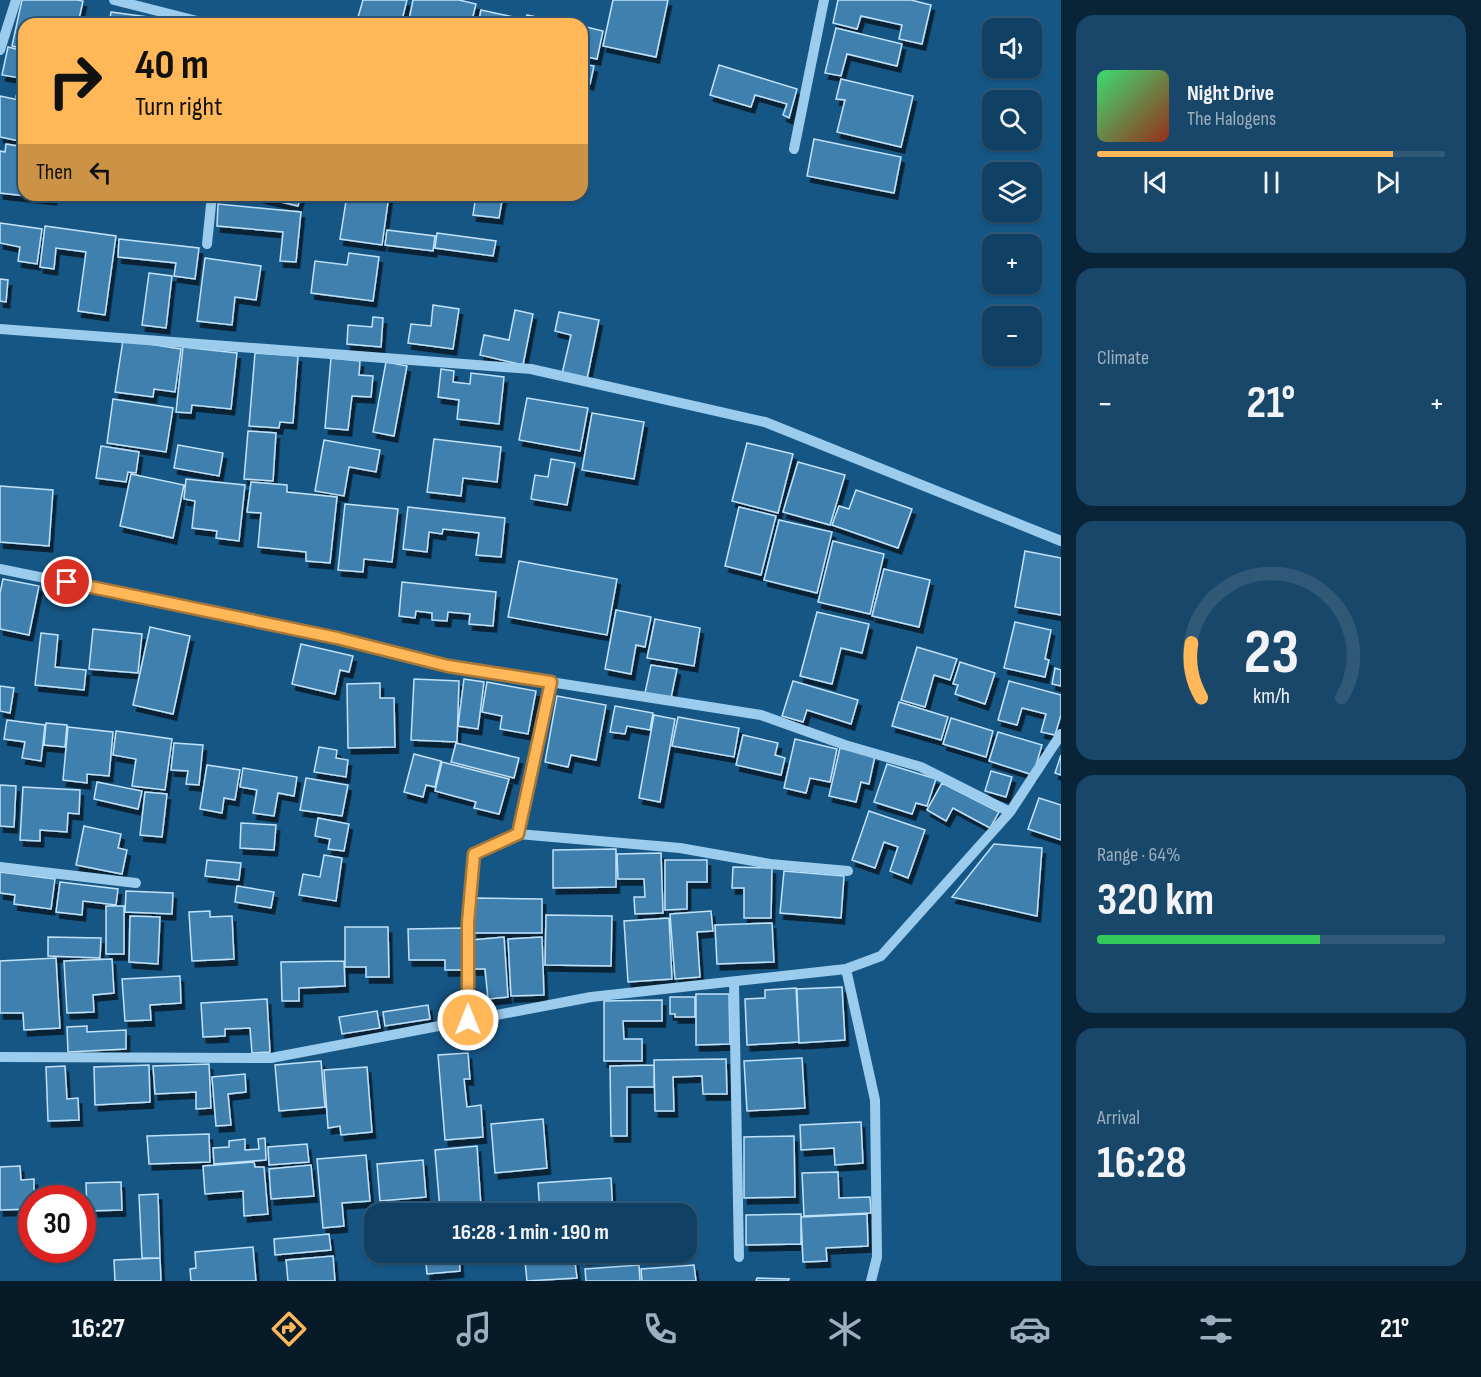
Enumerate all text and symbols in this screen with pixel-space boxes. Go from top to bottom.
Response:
map controls [982,18,1042,366]
button: sound [982,18,1042,78]
text: 40 m [135,40,209,91]
icon: right [36,42,114,120]
text: Night Drive [1187,80,1274,107]
button: search [982,90,1042,150]
text: Turn right [135,91,222,123]
text: The Halogens [1187,107,1276,131]
icon: left [84,156,117,189]
text: Then [36,159,72,186]
button: layers [982,162,1042,222]
icon: previous [1139,166,1172,199]
icon: pause [1255,166,1288,199]
icon: next [1371,166,1404,199]
button: + [982,234,1042,294]
button: − [982,306,1042,366]
text: Climate [1097,346,1149,370]
text: 21° [1247,376,1295,431]
text: − [1097,384,1113,424]
text: + [1429,384,1445,424]
pin [41,556,92,607]
icon: arrive [50,565,83,598]
text: 23 [1243,616,1299,691]
text: km/h [1252,684,1290,709]
text: Range · 64% [1097,843,1180,867]
text: 320 km [1097,873,1214,928]
position arrow [436,988,500,1052]
text: Arrival [1097,1106,1140,1130]
text: 16:28 [1097,1136,1187,1191]
speed limit sign: 30 [18,1185,96,1263]
text: 16:28 · 1 min · 190 m [452,1219,609,1246]
icon: directions [268,1308,310,1350]
icon: music [453,1308,495,1350]
icon: phone [639,1308,681,1350]
icon: climate [824,1308,866,1350]
icon: car [1009,1308,1051,1350]
icon: filters [1195,1308,1237,1350]
text: 16:27 [72,1313,125,1345]
text: 21° [1380,1313,1409,1345]

